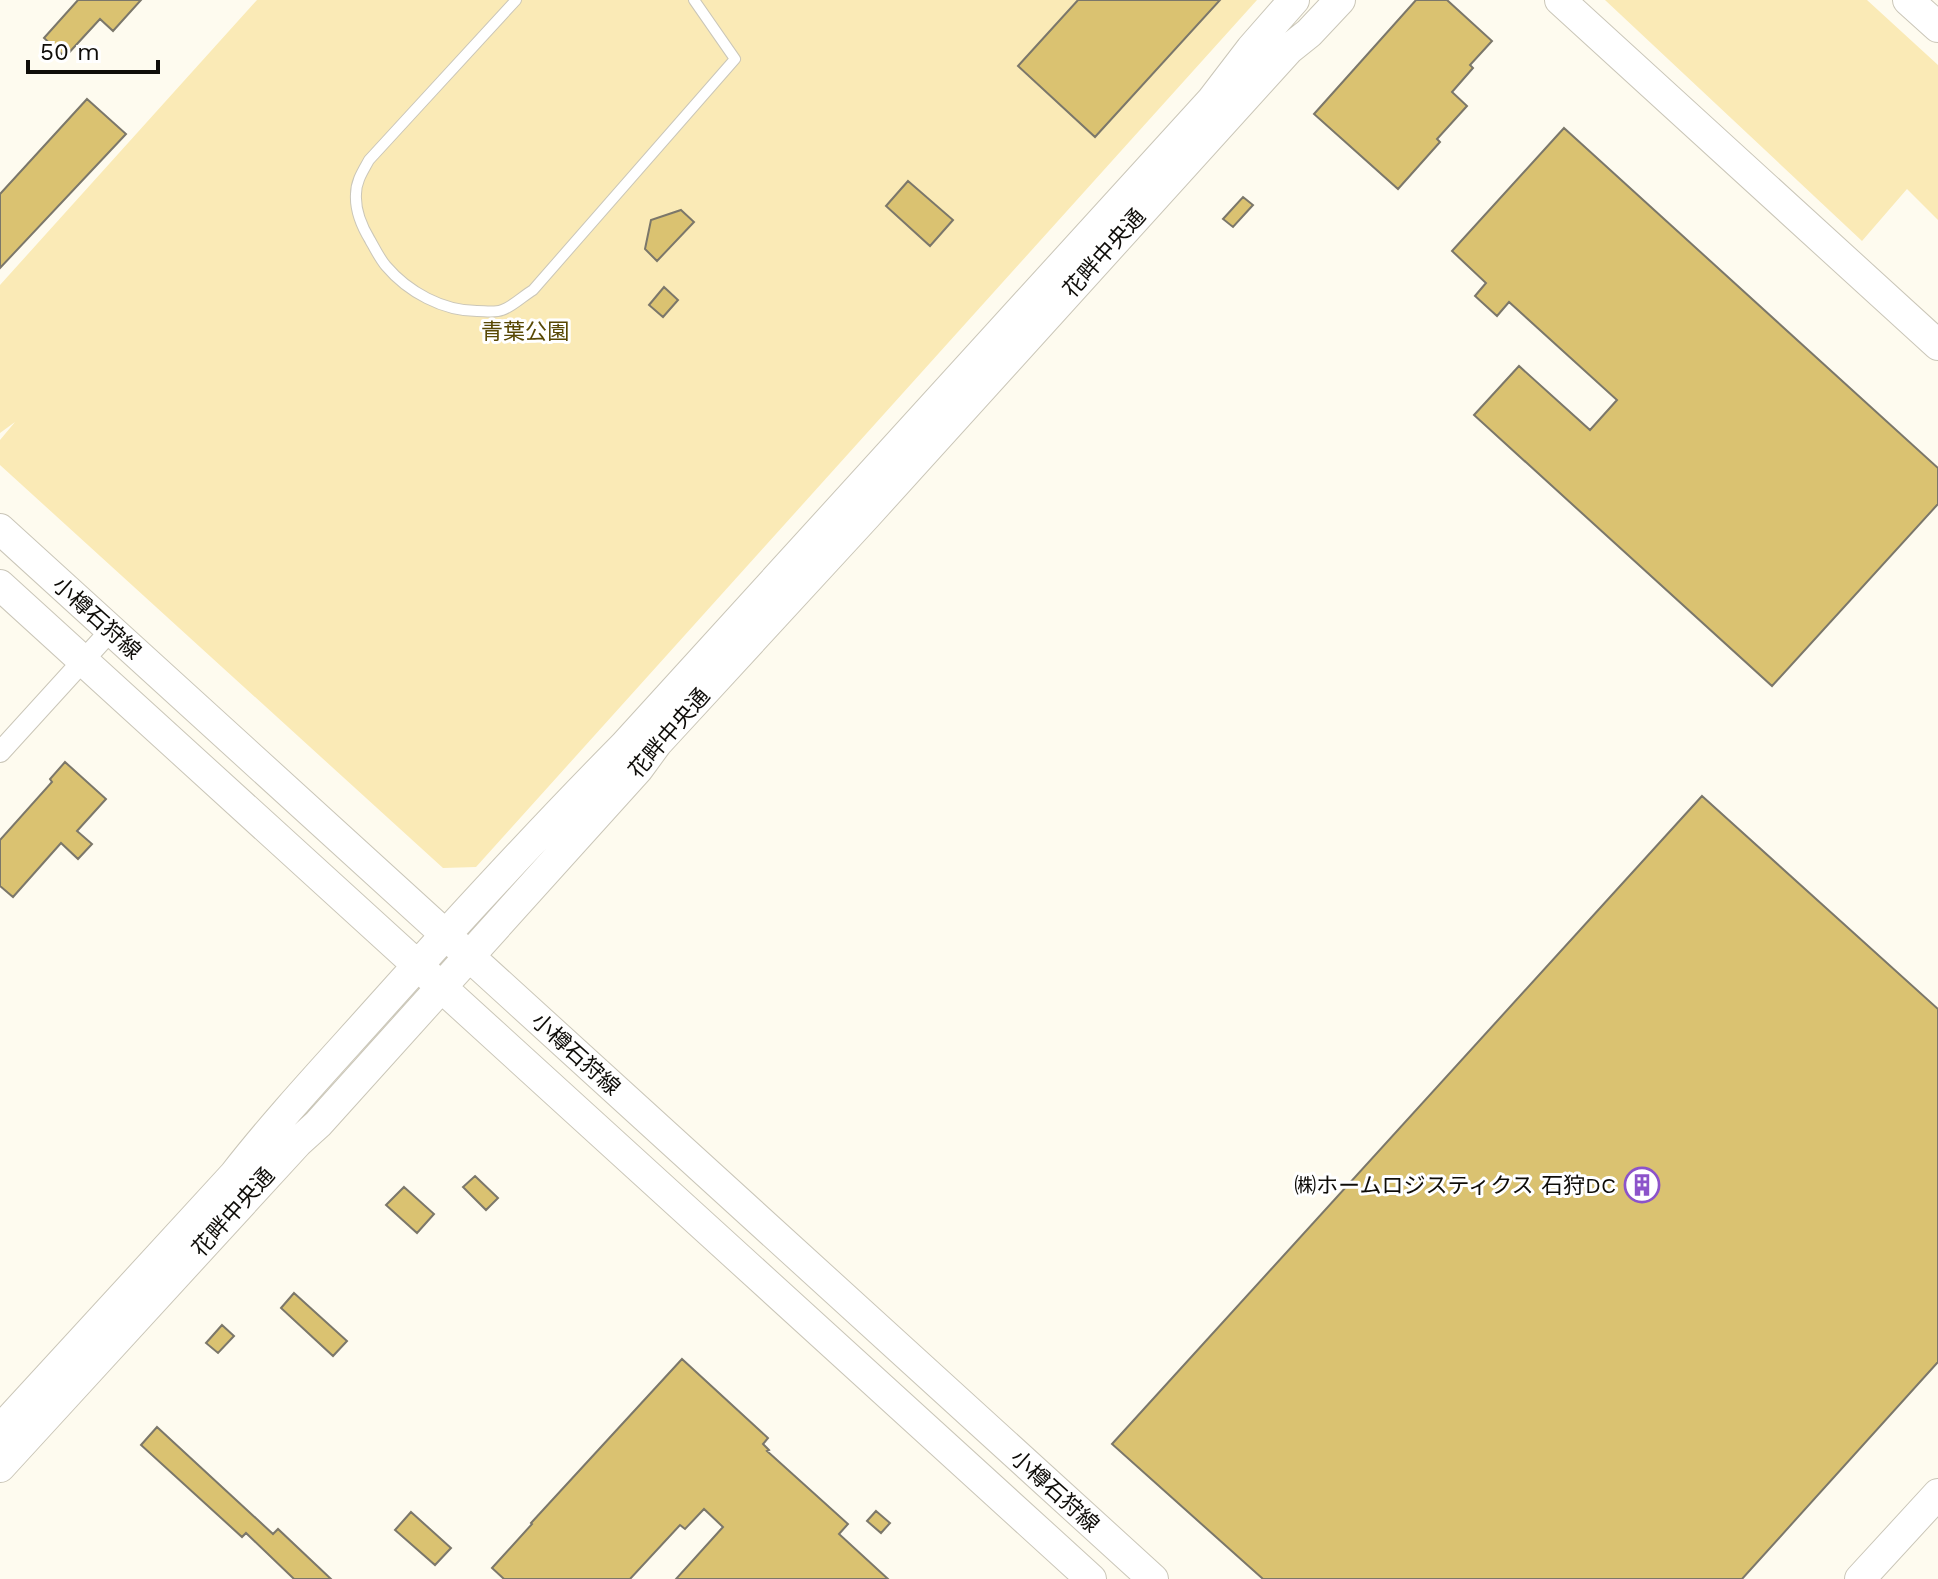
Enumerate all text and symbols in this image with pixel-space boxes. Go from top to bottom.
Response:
scale bar [28,24,158,74]
text: 50 m [40,38,100,66]
street label: 花畔中央通 [1058,204,1150,302]
park label: 青葉公園 [481,319,569,344]
street label: 小樽石狩線 [48,572,146,664]
street label: 花畔中央通 [623,683,715,783]
street label: 小樽石狩線 [527,1008,625,1100]
street label: 花畔中央通 [187,1163,279,1261]
building icon: ㈱ホームロジスティクス 石狩DC [1623,1166,1661,1204]
place label: ㈱ホームロジスティクス 石狩DC [1294,1173,1616,1198]
street label: 小樽石狩線 [1006,1445,1104,1537]

